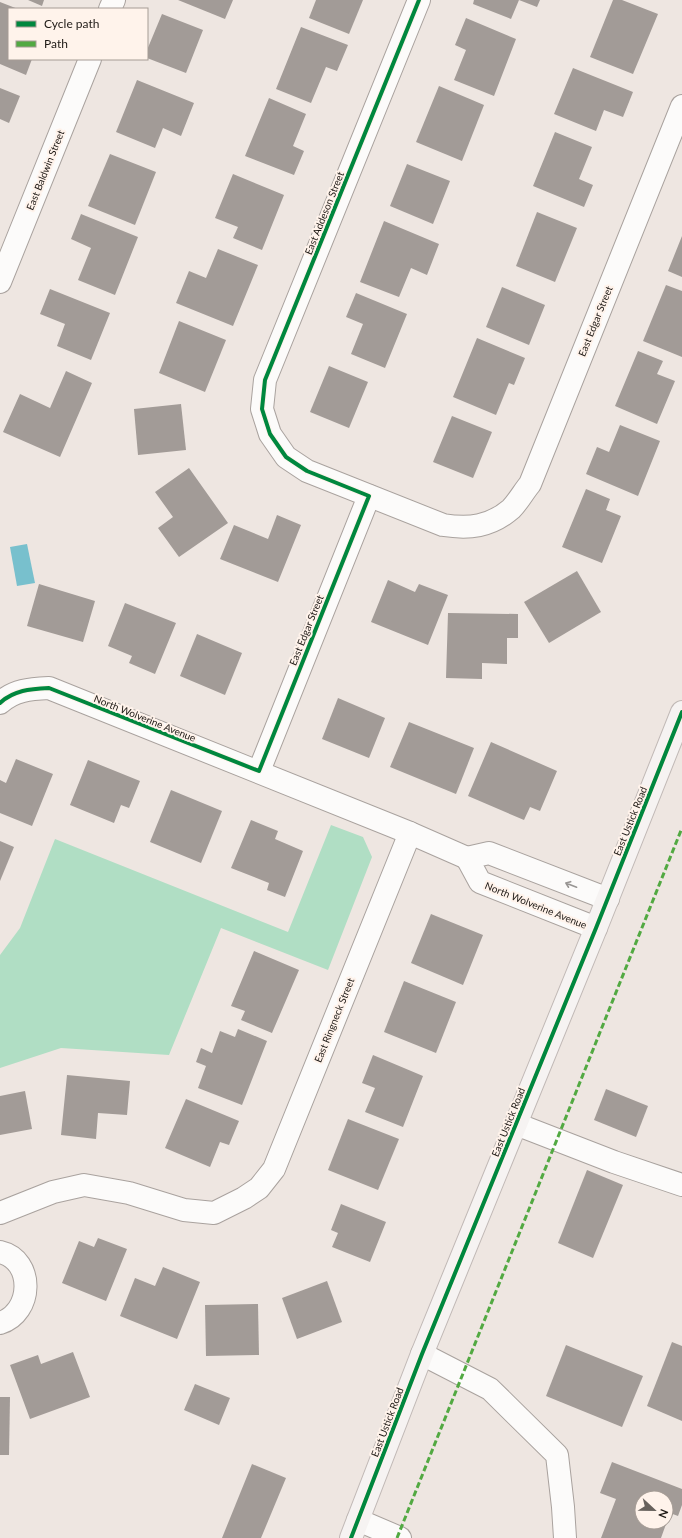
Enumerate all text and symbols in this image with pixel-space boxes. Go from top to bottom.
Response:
legend [8,8,148,60]
text: Cycle path [44,16,99,31]
text: Path [44,36,68,51]
street label: East Baldwin Street [23,128,67,212]
street label: East Addeson Street [302,169,346,256]
street label: East Edgar Street [575,284,615,358]
street label: East Edgar Street [286,593,326,667]
street label: North Wolverine Avenue [92,692,198,744]
street label: East Ustick Road [611,785,649,857]
street label: North Wolverine Avenue [483,879,589,931]
one-way arrow [566,881,578,889]
street label: East Ringneck Street [312,976,357,1064]
street label: East Ustick Road [489,1086,527,1158]
street label: East Ustick Road [368,1386,406,1458]
north arrow [634,1490,674,1530]
text: N [656,1508,671,1520]

